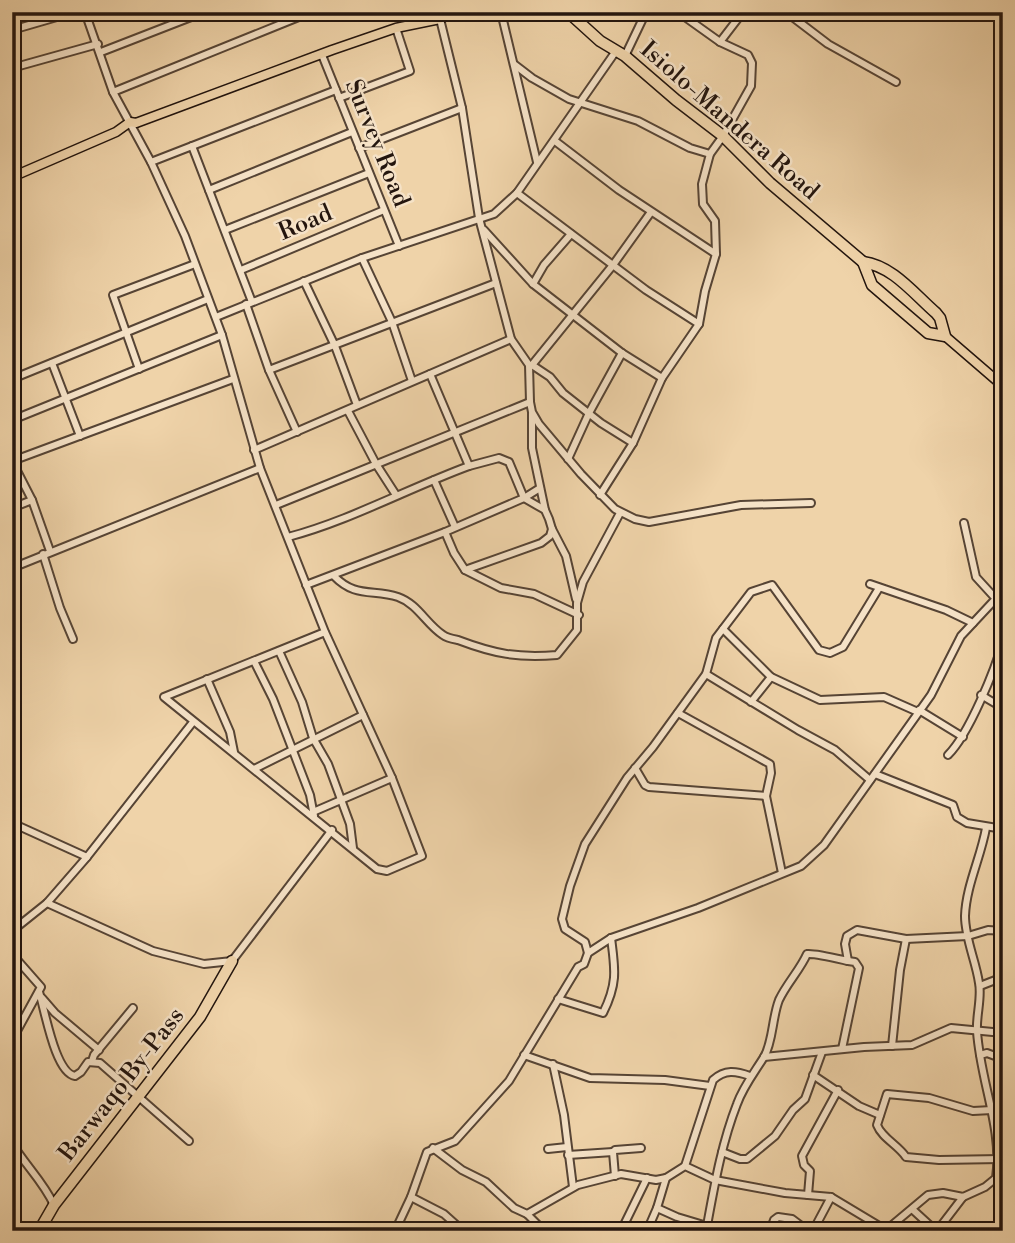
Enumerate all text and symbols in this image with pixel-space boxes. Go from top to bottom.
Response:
street label: Isiolo-Mandera Road [634,35,825,207]
street label: Survey Road [338,75,416,212]
street label: Road [274,198,337,248]
street label: Barwaqo By-Pass [52,1002,191,1168]

